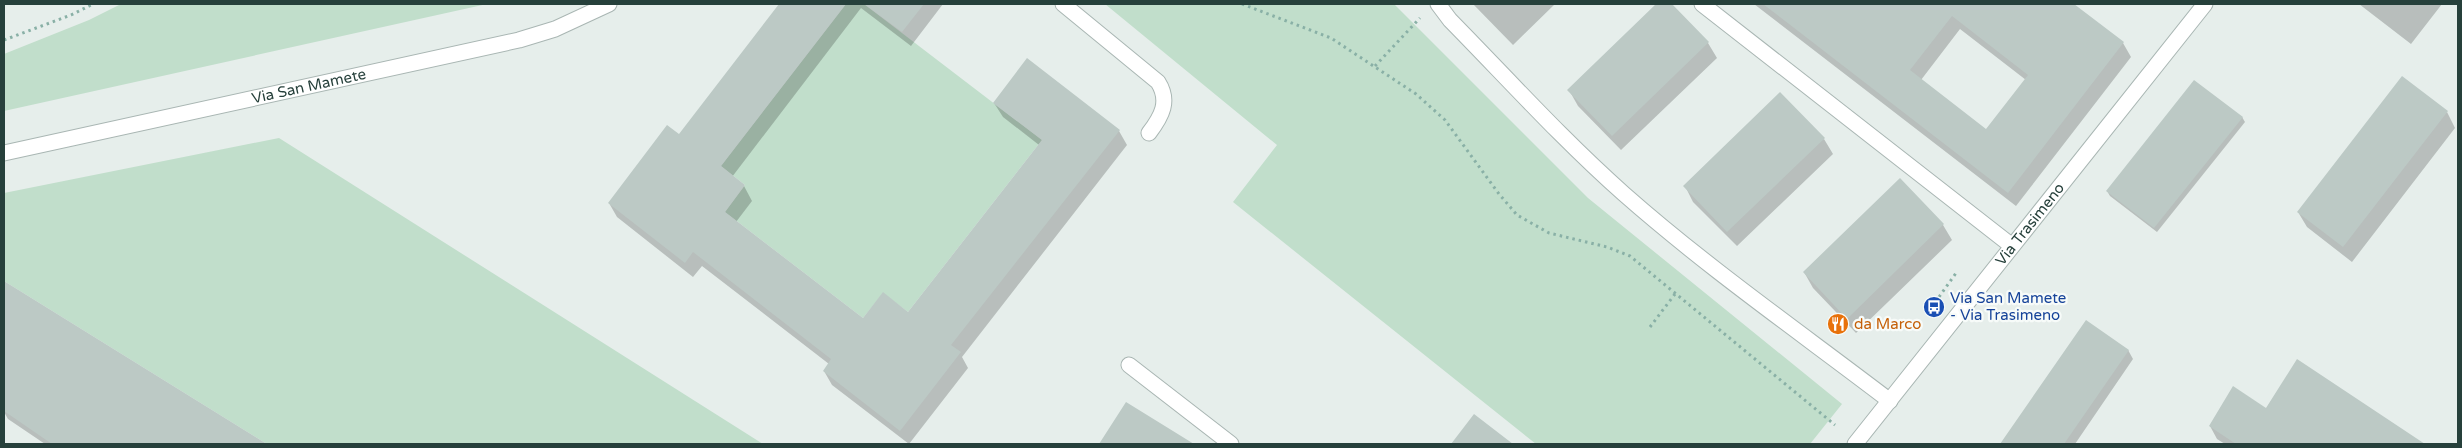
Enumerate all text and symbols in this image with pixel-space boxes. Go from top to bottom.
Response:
street label: Via San Mamete [250,65,368,107]
street label: Via Trasimeno [1992,179,2068,269]
place label: Via San Mamete - Via Trasimeno [1950,289,2066,324]
bus stop icon: Via San Mamete - Via Trasimeno [1922,295,1946,319]
restaurant icon: da Marco [1826,312,1850,336]
place label: da Marco [1854,315,1921,333]

